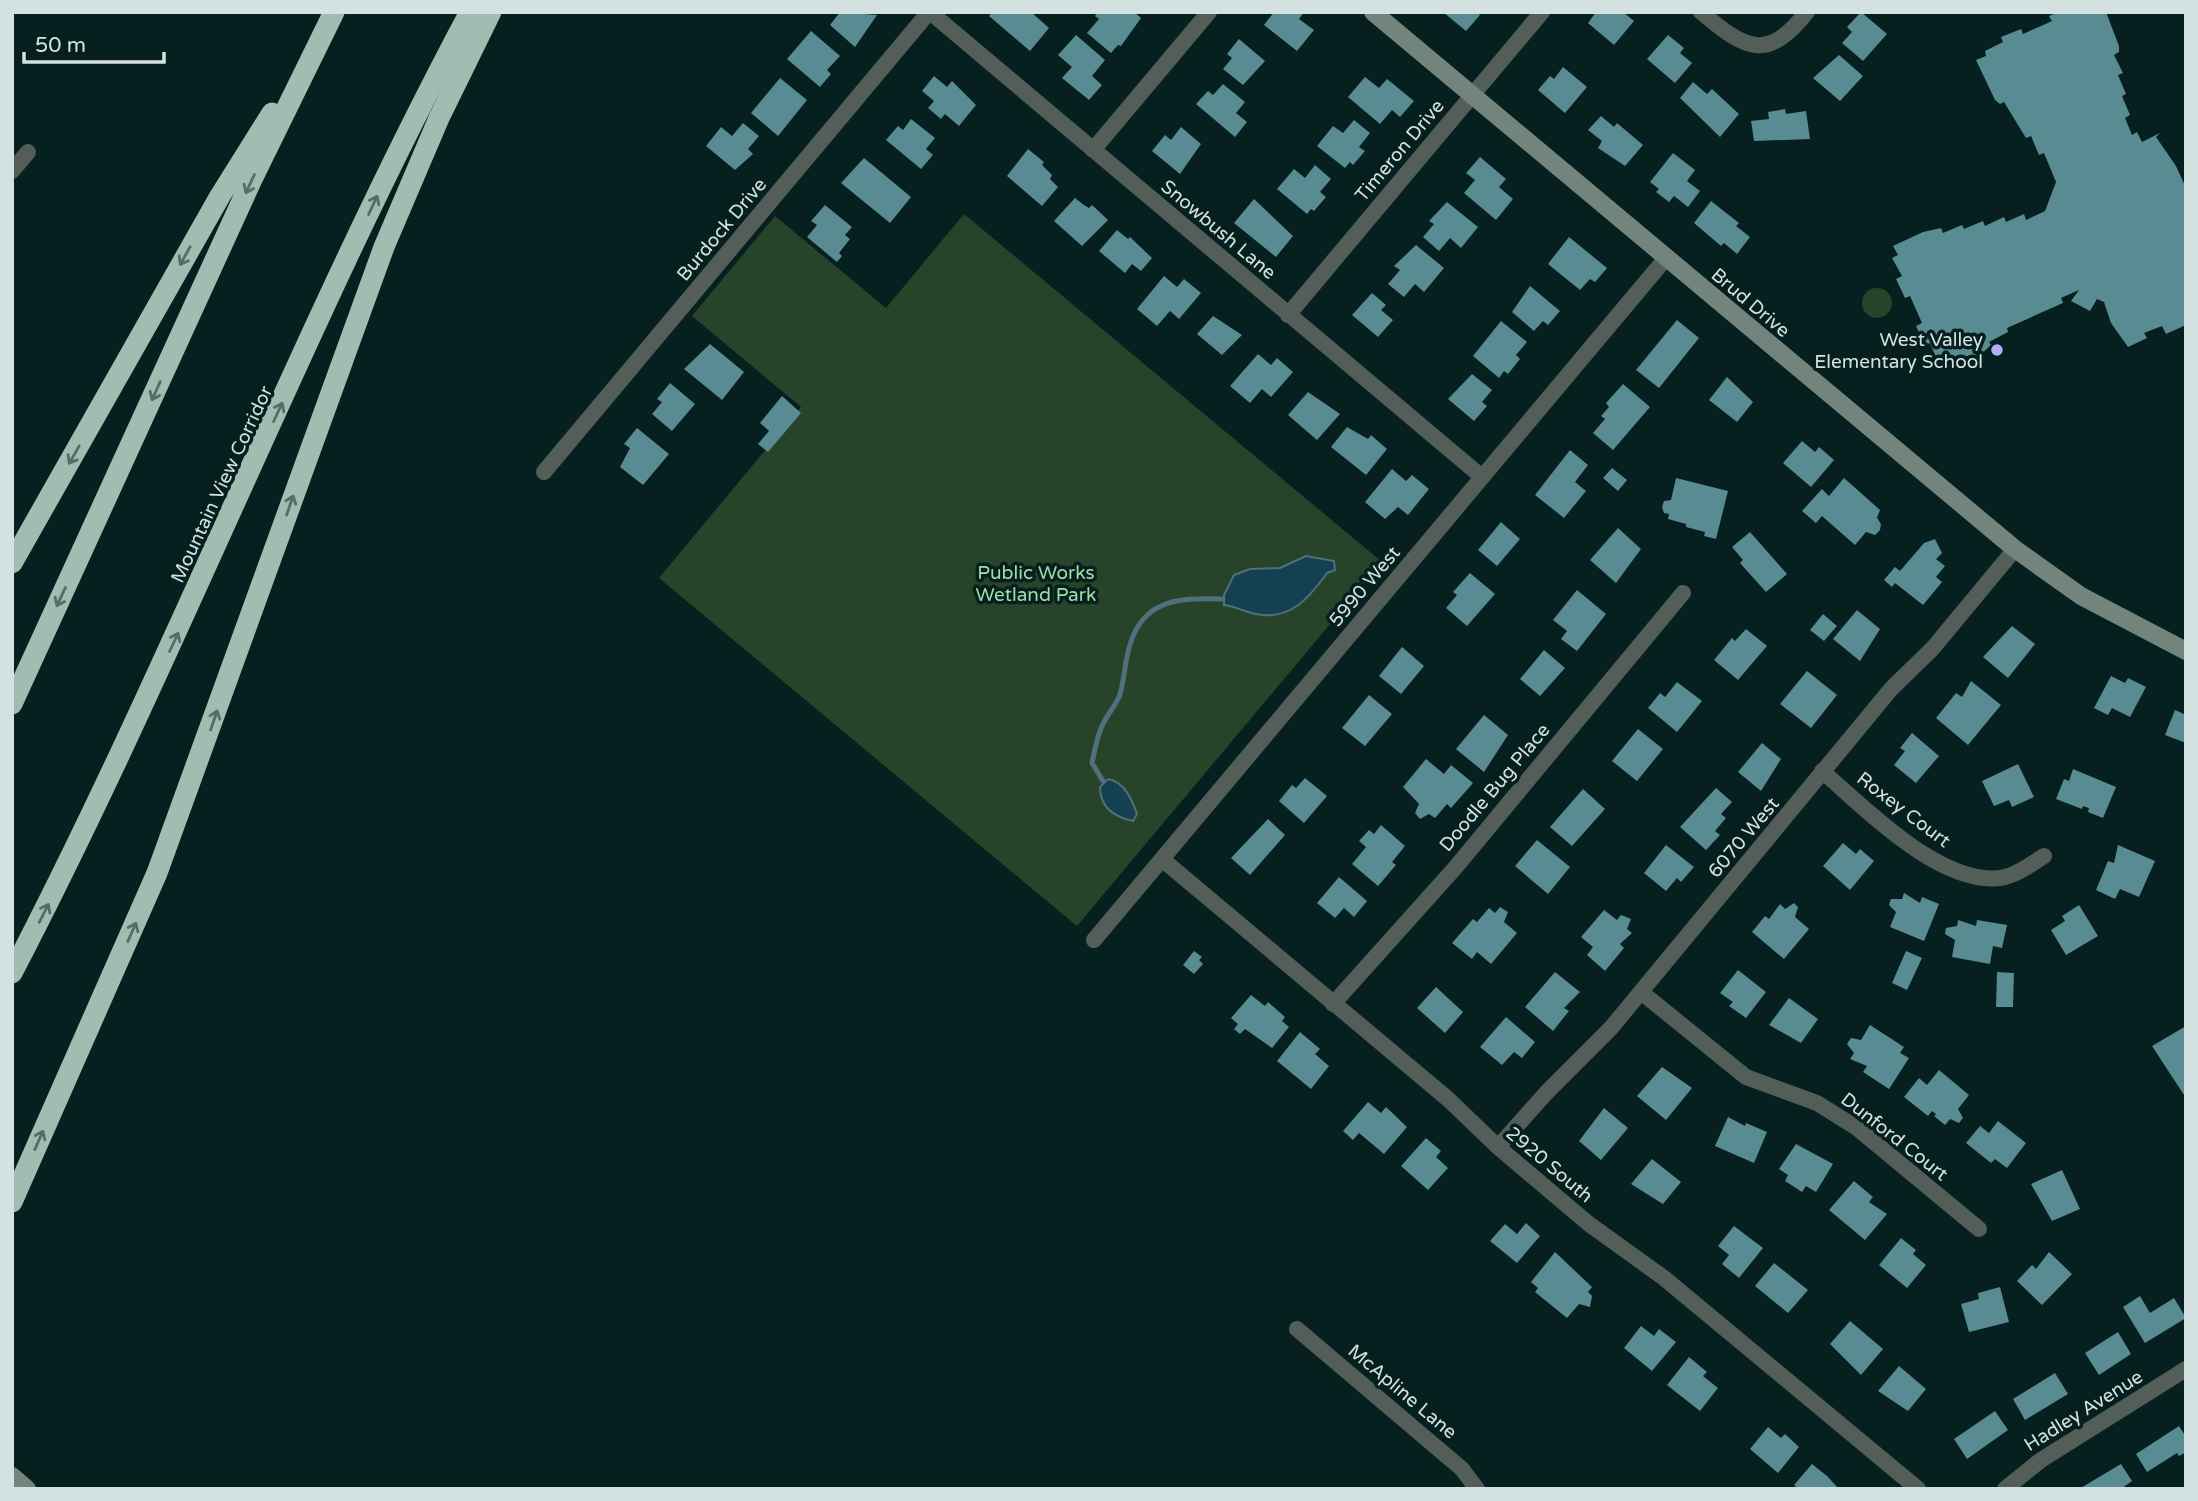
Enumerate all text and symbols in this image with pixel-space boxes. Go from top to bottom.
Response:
scale bar [24,21,164,65]
text: 50 m [35,33,86,58]
street label: Timeron Drive [1351,95,1449,206]
one-way arrow [243,172,256,194]
street label: Burdock Drive [672,174,771,285]
street label: Snowbush Lane [1157,175,1280,284]
one-way arrow [367,195,380,216]
one-way arrow [178,246,192,266]
street label: Brud Drive [1707,264,1794,342]
place label: West Valley Elementary School [1814,329,1983,373]
marker: West Valley Elementary School [1989,342,2005,358]
one-way arrow [149,379,162,401]
street label: Mountain View Corridor [167,382,278,586]
one-way arrow [272,402,286,423]
one-way arrow [67,444,81,464]
one-way arrow [284,495,297,516]
street label: 5990 West [1325,542,1405,631]
park label: Public Works Wetland Park [976,562,1096,606]
one-way arrow [54,586,67,608]
one-way arrow [168,631,181,653]
one-way arrow [209,709,221,731]
street label: Doodle Bug Place [1435,719,1555,856]
street label: Roxey Court [1852,768,1954,852]
street label: 6070 West [1704,793,1784,882]
one-way arrow [37,903,51,924]
one-way arrow [126,921,139,943]
street label: Dunford Court [1836,1088,1952,1185]
street label: 2920 South [1502,1122,1597,1207]
one-way arrow [33,1129,46,1151]
street label: McApline Lane [1344,1340,1461,1444]
street label: Hadley Avenue [2020,1366,2147,1456]

